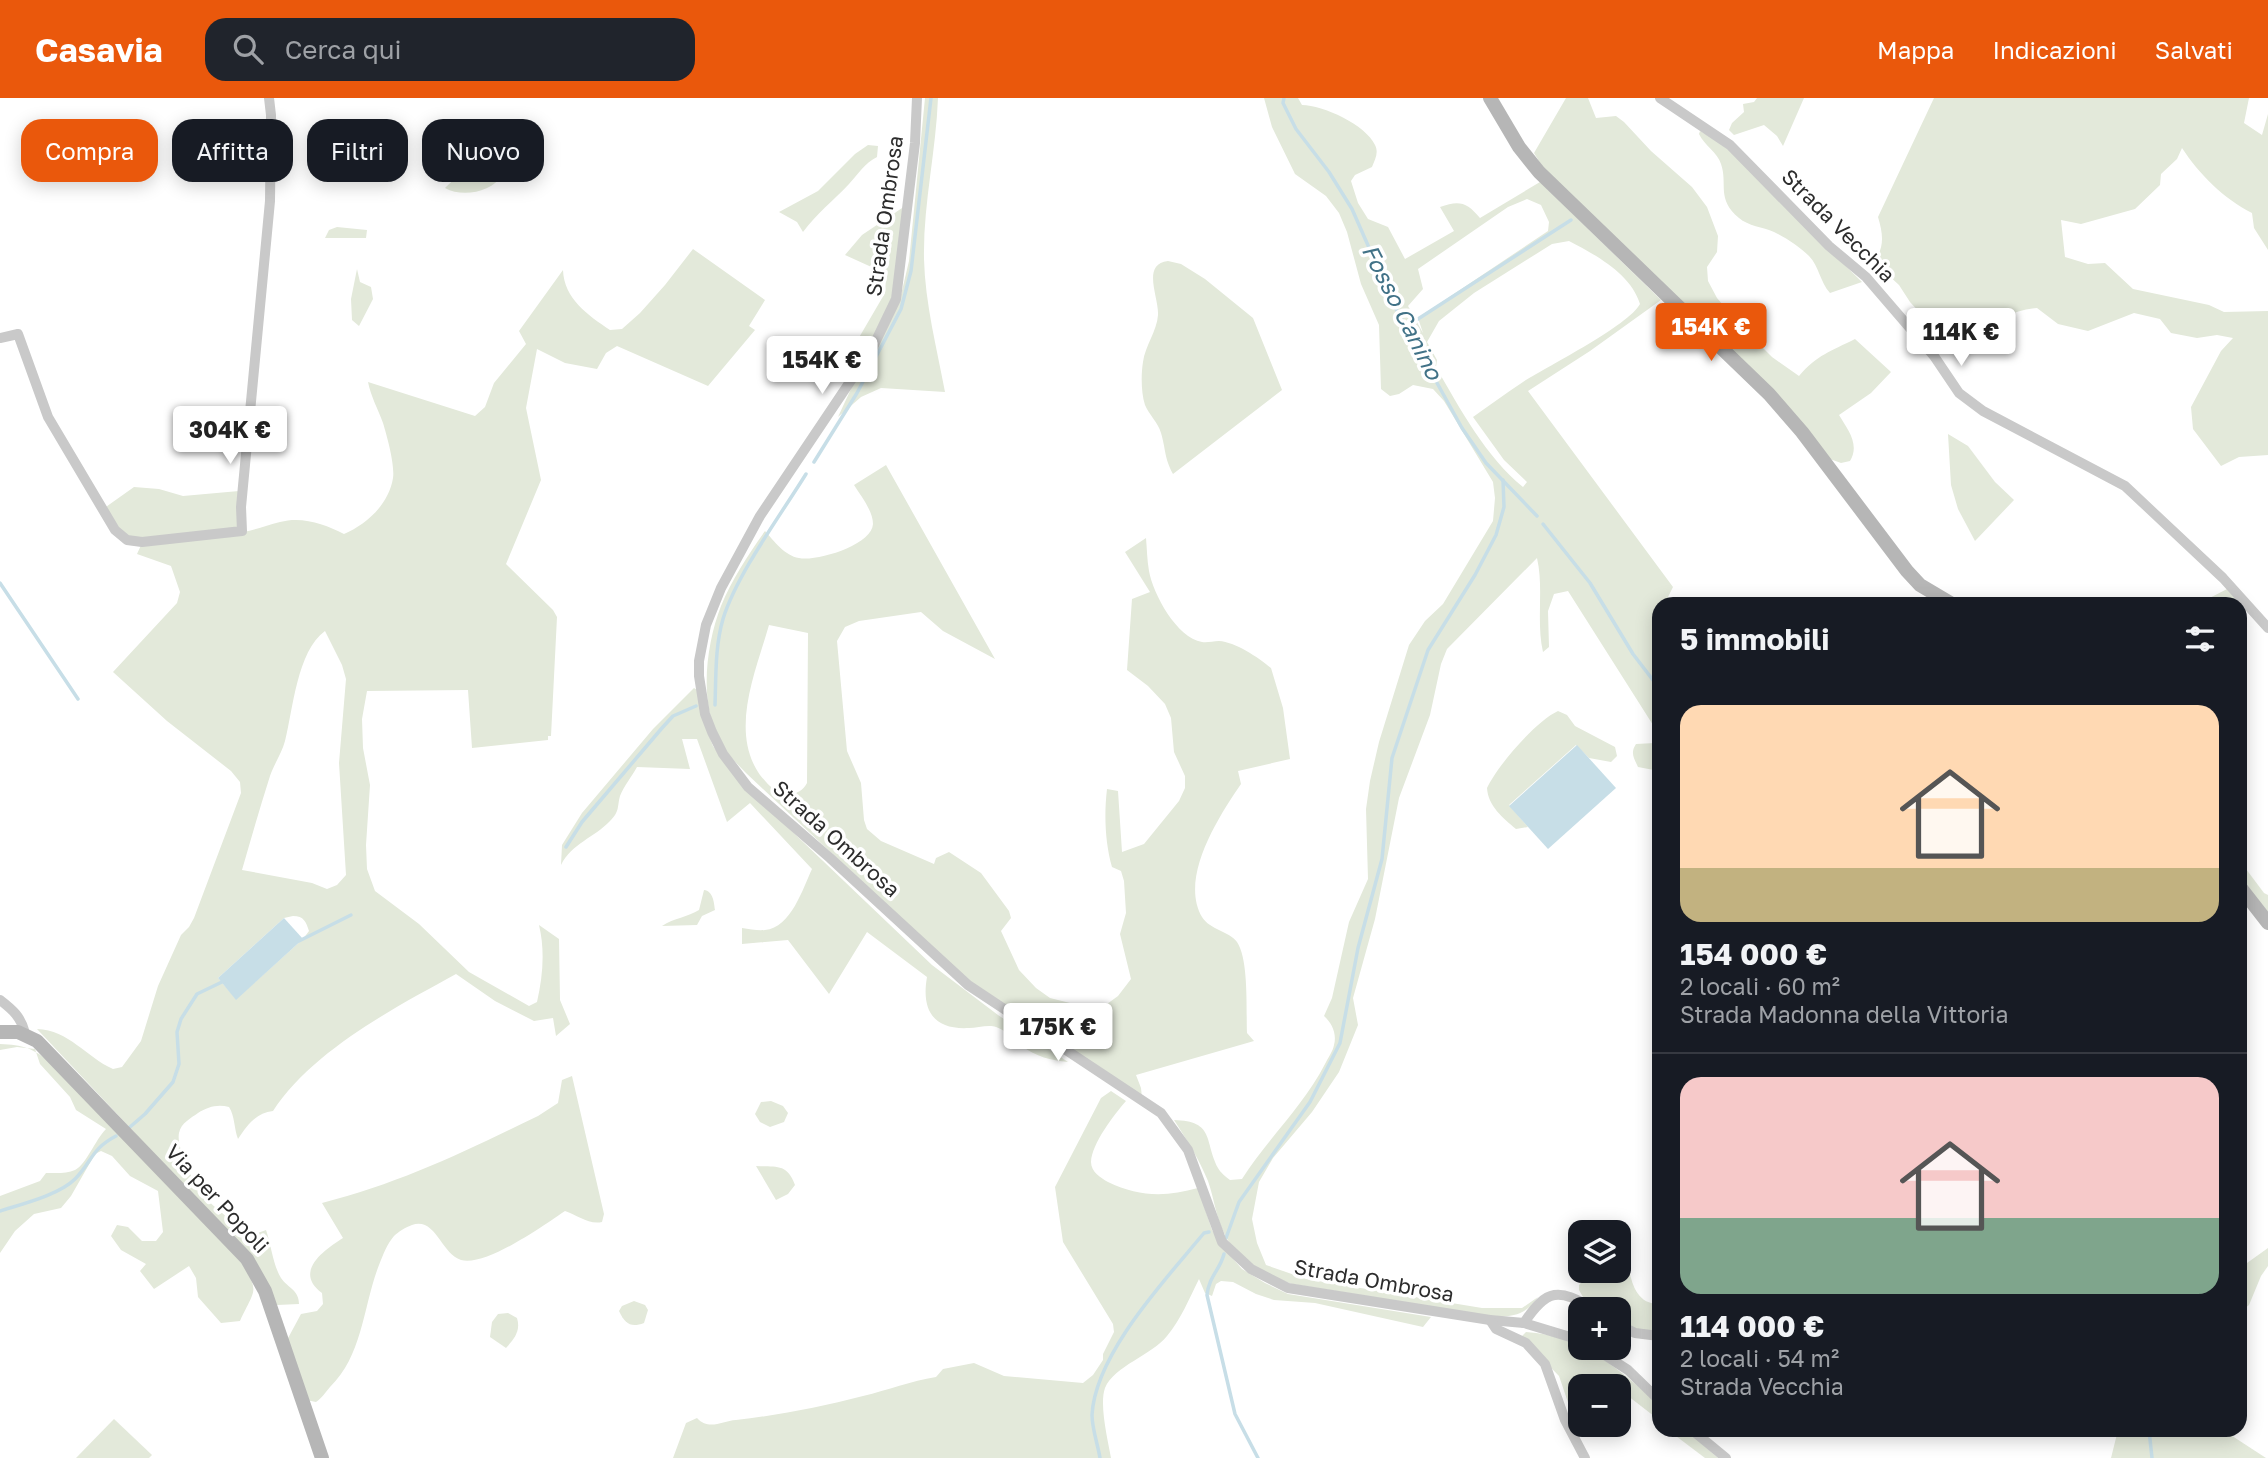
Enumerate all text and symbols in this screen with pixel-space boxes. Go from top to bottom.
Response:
search box [205,18,695,81]
text: Casavia [35,30,163,69]
icon: search [229,30,267,68]
text: Cerca qui [285,34,401,65]
text: Mappa [1877,35,1954,64]
text: Indicazioni [1992,35,2117,64]
text: Salvati [2155,35,2233,64]
chip: Compra [21,119,158,182]
chip: Affitta [172,119,293,182]
chip: Filtri [307,119,408,182]
chip: Nuovo [422,119,544,182]
street label: Strada Ombrosa [860,134,908,298]
street label: Strada Vecchia [1777,163,1901,287]
water label: Fosso Canino [1357,239,1450,385]
pin: 154K € [1654,303,1768,363]
pin: 114K € [1904,308,2018,368]
text: 154K € [1672,312,1750,340]
text: 114K € [1923,317,1999,345]
pin: 154K € [765,336,879,396]
text: 154K € [783,345,861,373]
pin: 304K € [173,406,287,466]
text: 304K € [189,415,271,443]
icon: filters [2181,620,2219,658]
text: 5 immobili [1680,621,1829,657]
icon: home [1887,751,2013,877]
street label: Strada Ombrosa [768,774,906,902]
text: 154 000 € [1680,936,1827,972]
text: 2 locali · 60 m² [1680,972,1840,1000]
text: Strada Madonna della Vittoria [1680,1000,2008,1028]
pin: 175K € [1001,1004,1115,1063]
text: 175K € [1019,1012,1097,1040]
icon: home [1887,1123,2013,1249]
street label: Via per Popoli [161,1138,275,1258]
map controls [1568,1220,1631,1437]
button: layers [1568,1220,1631,1283]
street label: Strada Ombrosa [1292,1253,1456,1307]
button: + [1568,1297,1631,1360]
text: 114 000 € [1680,1308,1824,1344]
text: 2 locali · 54 m² [1680,1344,1839,1372]
text: Strada Vecchia [1680,1372,1844,1400]
button: − [1568,1374,1631,1437]

